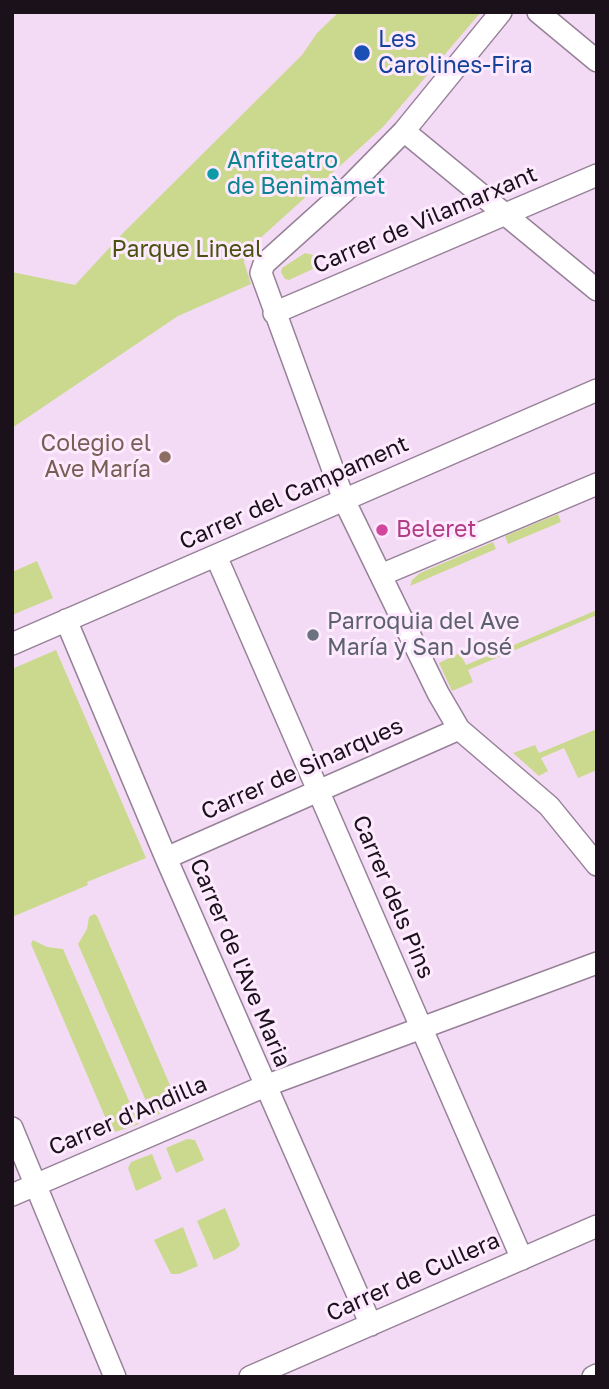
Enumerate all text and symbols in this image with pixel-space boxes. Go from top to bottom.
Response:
place label: Les Carolines-Fira [378,26,533,80]
marker: Les Carolines-Fira [352,43,372,63]
place label: Anfiteatro de Benimàmet [227,147,386,201]
street label: Carrer de Vilamarxant [309,160,541,280]
marker: Anfiteatro de Benimàmet [205,166,221,182]
park label: Parque Lineal [112,236,262,264]
place label: Colegio el Ave María [41,430,151,484]
street label: Carrer del Campament [175,430,413,556]
marker: Colegio el Ave María [157,449,173,465]
place label: Beleret [396,516,476,544]
marker: Beleret [374,522,390,538]
place label: Parroquia del Ave María y San José [327,608,520,662]
marker: Parroquia del Ave María y San José [305,627,321,643]
street label: Carrer de Sinarques [197,712,407,826]
street label: Carrer dels Pins [346,811,440,983]
street label: Carrer de l'Ave Maria [184,855,296,1071]
street label: Carrer d'Andilla [45,1070,211,1162]
street label: Carrer de Cullera [322,1226,504,1328]

